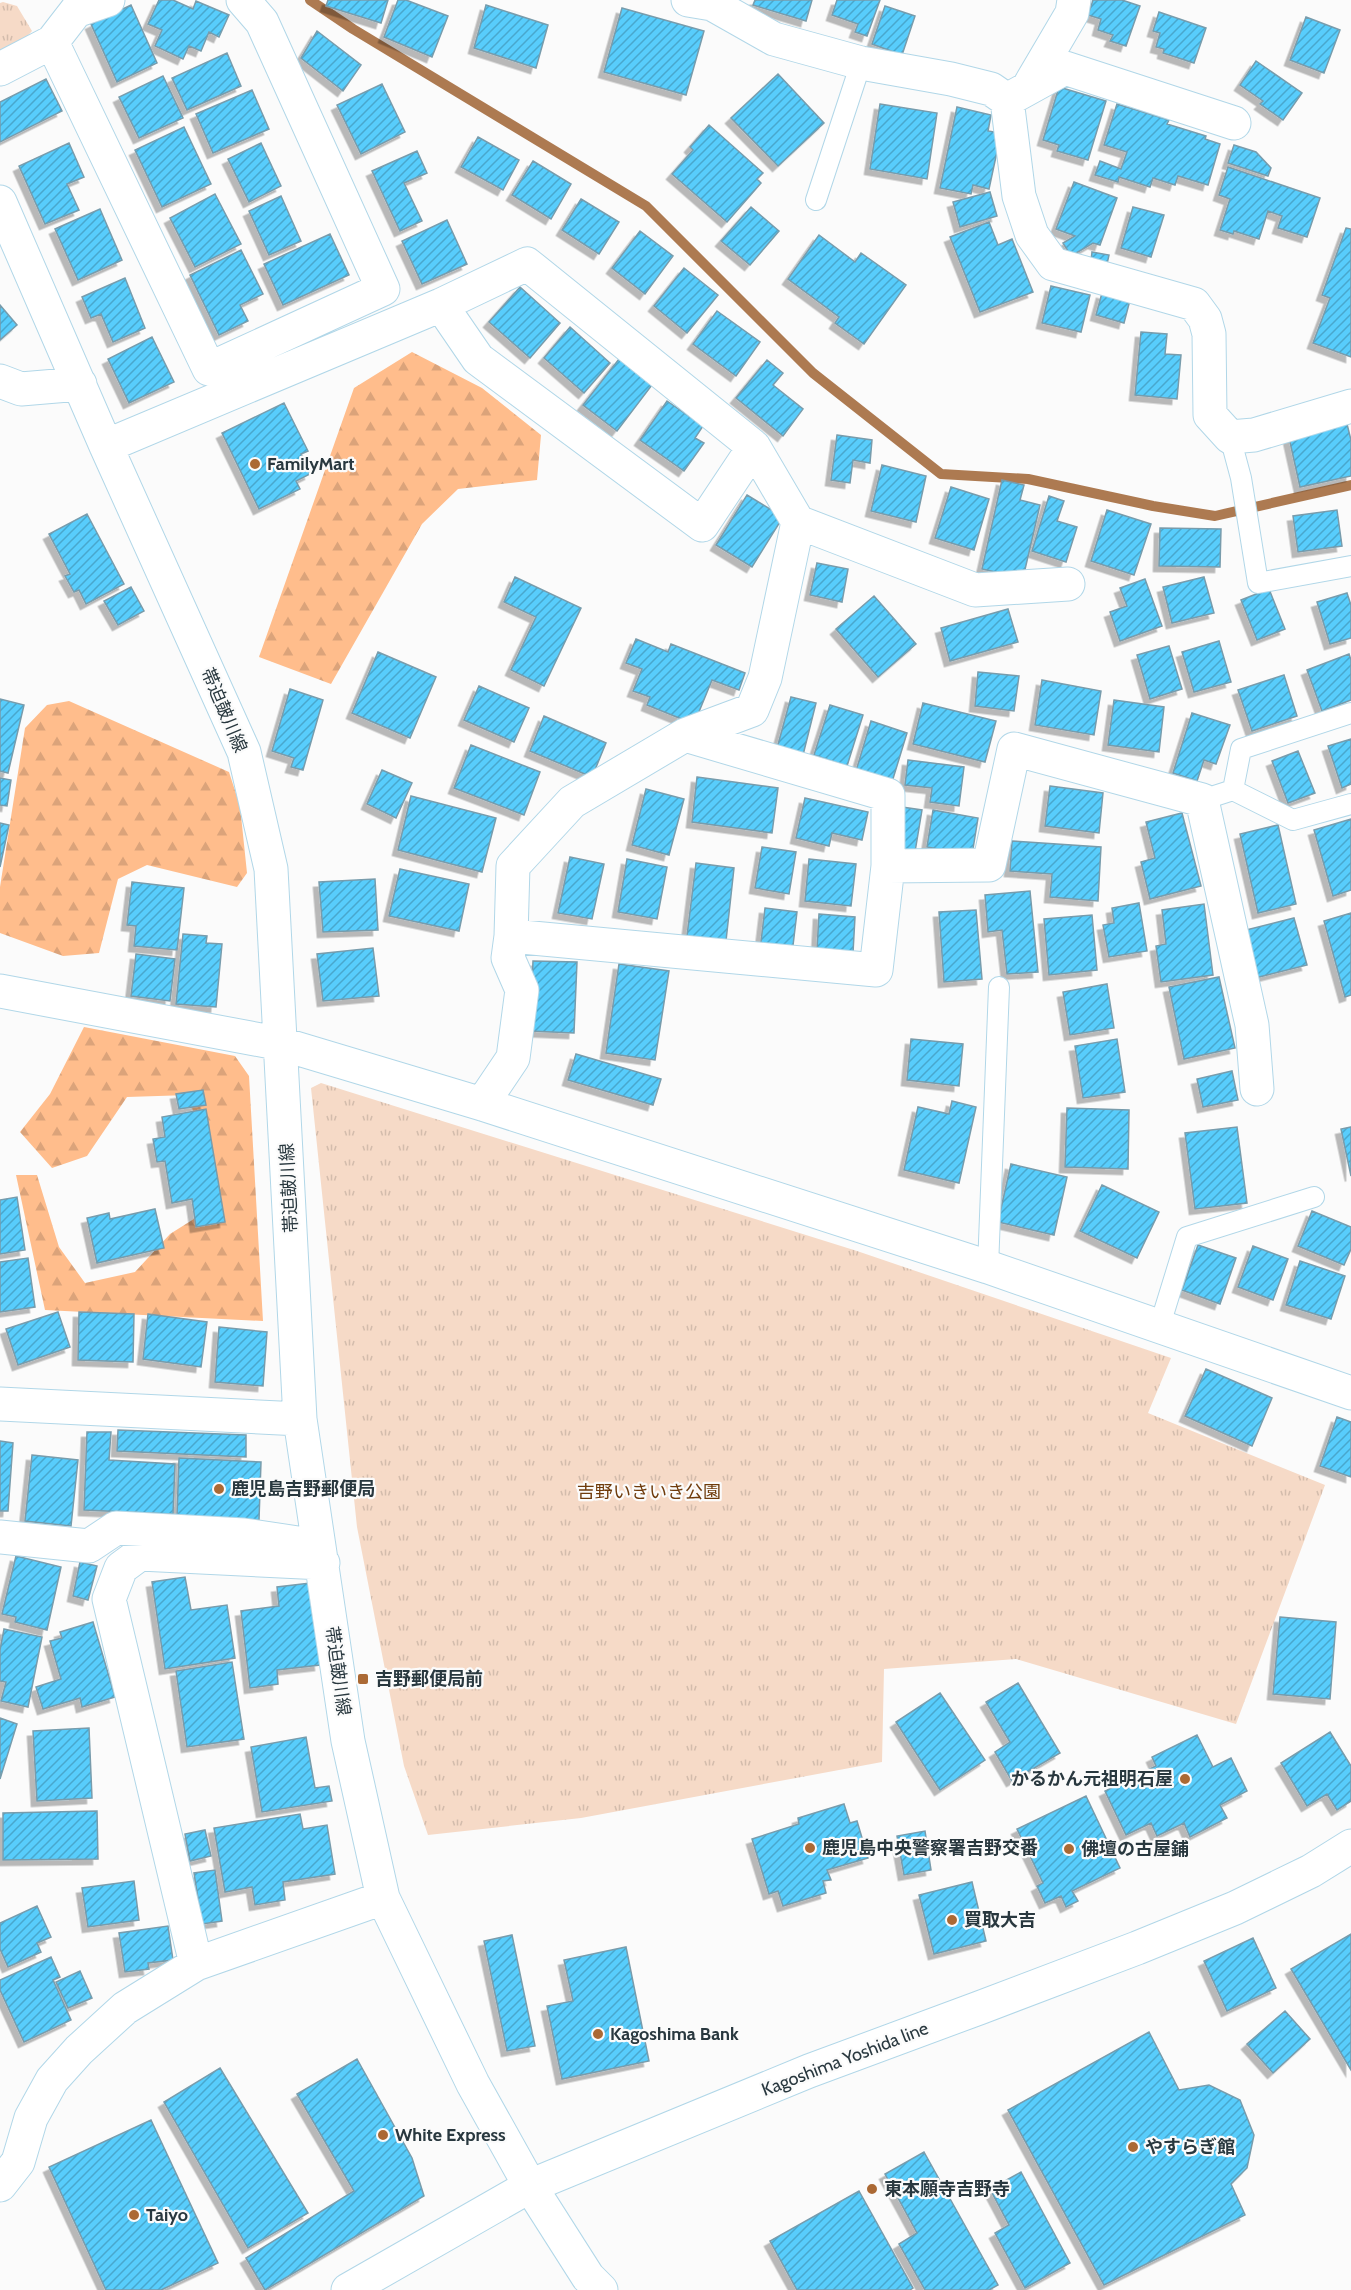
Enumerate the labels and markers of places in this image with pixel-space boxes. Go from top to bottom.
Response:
place label: FamilyMart [267,453,354,475]
marker: FamilyMart [248,457,262,471]
place label: 鹿児島吉野郵便局 [231,1478,375,1500]
marker: 鹿児島吉野郵便局 [212,1482,226,1496]
place label: 吉野郵便局前 [375,1668,483,1690]
marker: 吉野郵便局前 [356,1672,370,1686]
place label: かるかん元祖明石屋 [1011,1768,1173,1790]
marker: かるかん元祖明石屋 [1178,1772,1192,1786]
place label: 鹿児島中央警察署吉野交番 [822,1837,1038,1859]
place label: 佛壇の古屋鋪 [1081,1838,1189,1860]
marker: 鹿児島中央警察署吉野交番 [803,1841,817,1855]
marker: 佛壇の古屋鋪 [1062,1842,1076,1856]
place label: 買取大吉 [964,1909,1036,1931]
marker: 買取大吉 [945,1913,959,1927]
place label: Kagoshima Bank [610,2023,739,2045]
marker: Kagoshima Bank [591,2027,605,2041]
place label: White Express [395,2124,506,2146]
marker: White Express [376,2128,390,2142]
place label: やすらぎ館 [1145,2136,1235,2158]
marker: やすらぎ館 [1126,2140,1140,2154]
place label: 東本願寺吉野寺 [884,2178,1010,2200]
marker: 東本願寺吉野寺 [865,2182,879,2196]
place label: Taiyo [146,2204,188,2226]
marker: Taiyo [127,2208,141,2222]

